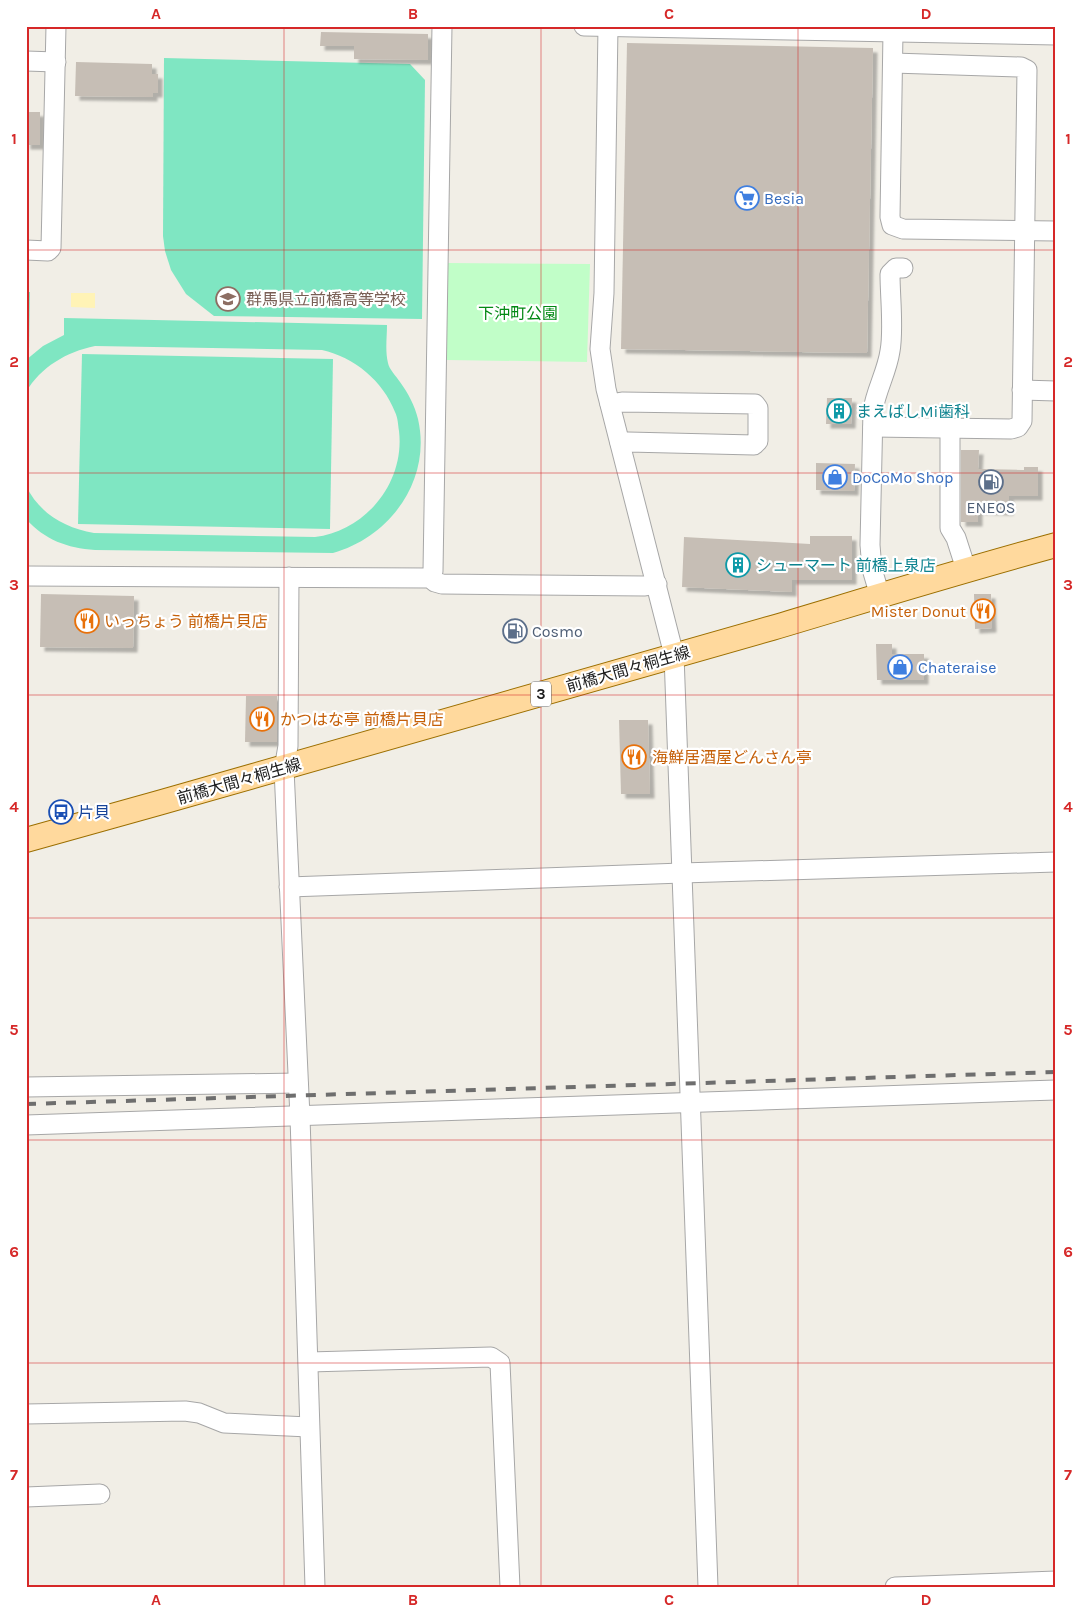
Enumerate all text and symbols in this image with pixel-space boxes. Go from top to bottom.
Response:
text: A [151,4,161,23]
text: B [408,4,418,23]
text: C [664,4,674,23]
text: D [921,4,932,23]
text: 1 [11,129,17,148]
text: 1 [1065,129,1071,148]
supermarket icon: Besia [734,185,760,211]
place label: Besia [764,189,804,208]
school or university icon: 群馬県立前橋高等学校 [215,286,241,312]
place label: 群馬県立前橋高等学校 [246,290,406,309]
park label: 下沖町公園 [478,304,558,323]
text: 2 [9,352,19,371]
text: 2 [1063,352,1073,371]
building icon: まえばしMi歯科 [826,398,852,424]
place label: まえばしMi歯科 [856,402,970,421]
shop icon: DoCoMo Shop [822,464,848,490]
place label: DoCoMo Shop [852,468,953,487]
fuel station icon: ENEOS [978,469,1004,495]
place label: ENEOS [967,498,1015,517]
building icon: シューマート 前橋上泉店 [725,552,751,578]
place label: シューマート 前橋上泉店 [756,556,936,575]
text: 3 [9,575,19,594]
text: 3 [1063,575,1073,594]
restaurant icon: Mister Donut [970,598,996,624]
place label: Mister Donut [871,602,966,621]
restaurant icon: いっちょう 前橋片貝店 [74,608,100,634]
place label: いっちょう 前橋片貝店 [104,612,268,631]
fuel station icon: Cosmo [502,618,528,644]
place label: Cosmo [532,622,583,641]
street label: 前橋大間々桐生線 [564,642,692,696]
shop icon: Chateraise [887,654,913,680]
place label: Chateraise [918,658,997,677]
road number: 3 [531,682,551,706]
restaurant icon: かつはな亭 前橋片貝店 [249,706,275,732]
place label: かつはな亭 前橋片貝店 [280,710,444,729]
restaurant icon: 海鮮居酒屋どんさん亭 [621,744,647,770]
place label: 海鮮居酒屋どんさん亭 [652,748,812,767]
street label: 前橋大間々桐生線 [175,754,303,808]
text: 4 [9,797,19,816]
text: 4 [1063,797,1073,816]
bus stop icon: 片貝 [48,799,74,825]
place label: 片貝 [78,803,110,822]
text: 5 [9,1020,19,1039]
text: 5 [1063,1020,1073,1039]
text: 6 [9,1242,19,1261]
text: 6 [1063,1242,1073,1261]
text: 7 [10,1465,18,1484]
text: 7 [1064,1465,1072,1484]
text: A [151,1590,161,1609]
text: B [408,1590,418,1609]
text: C [664,1590,674,1609]
text: D [921,1590,932,1609]

